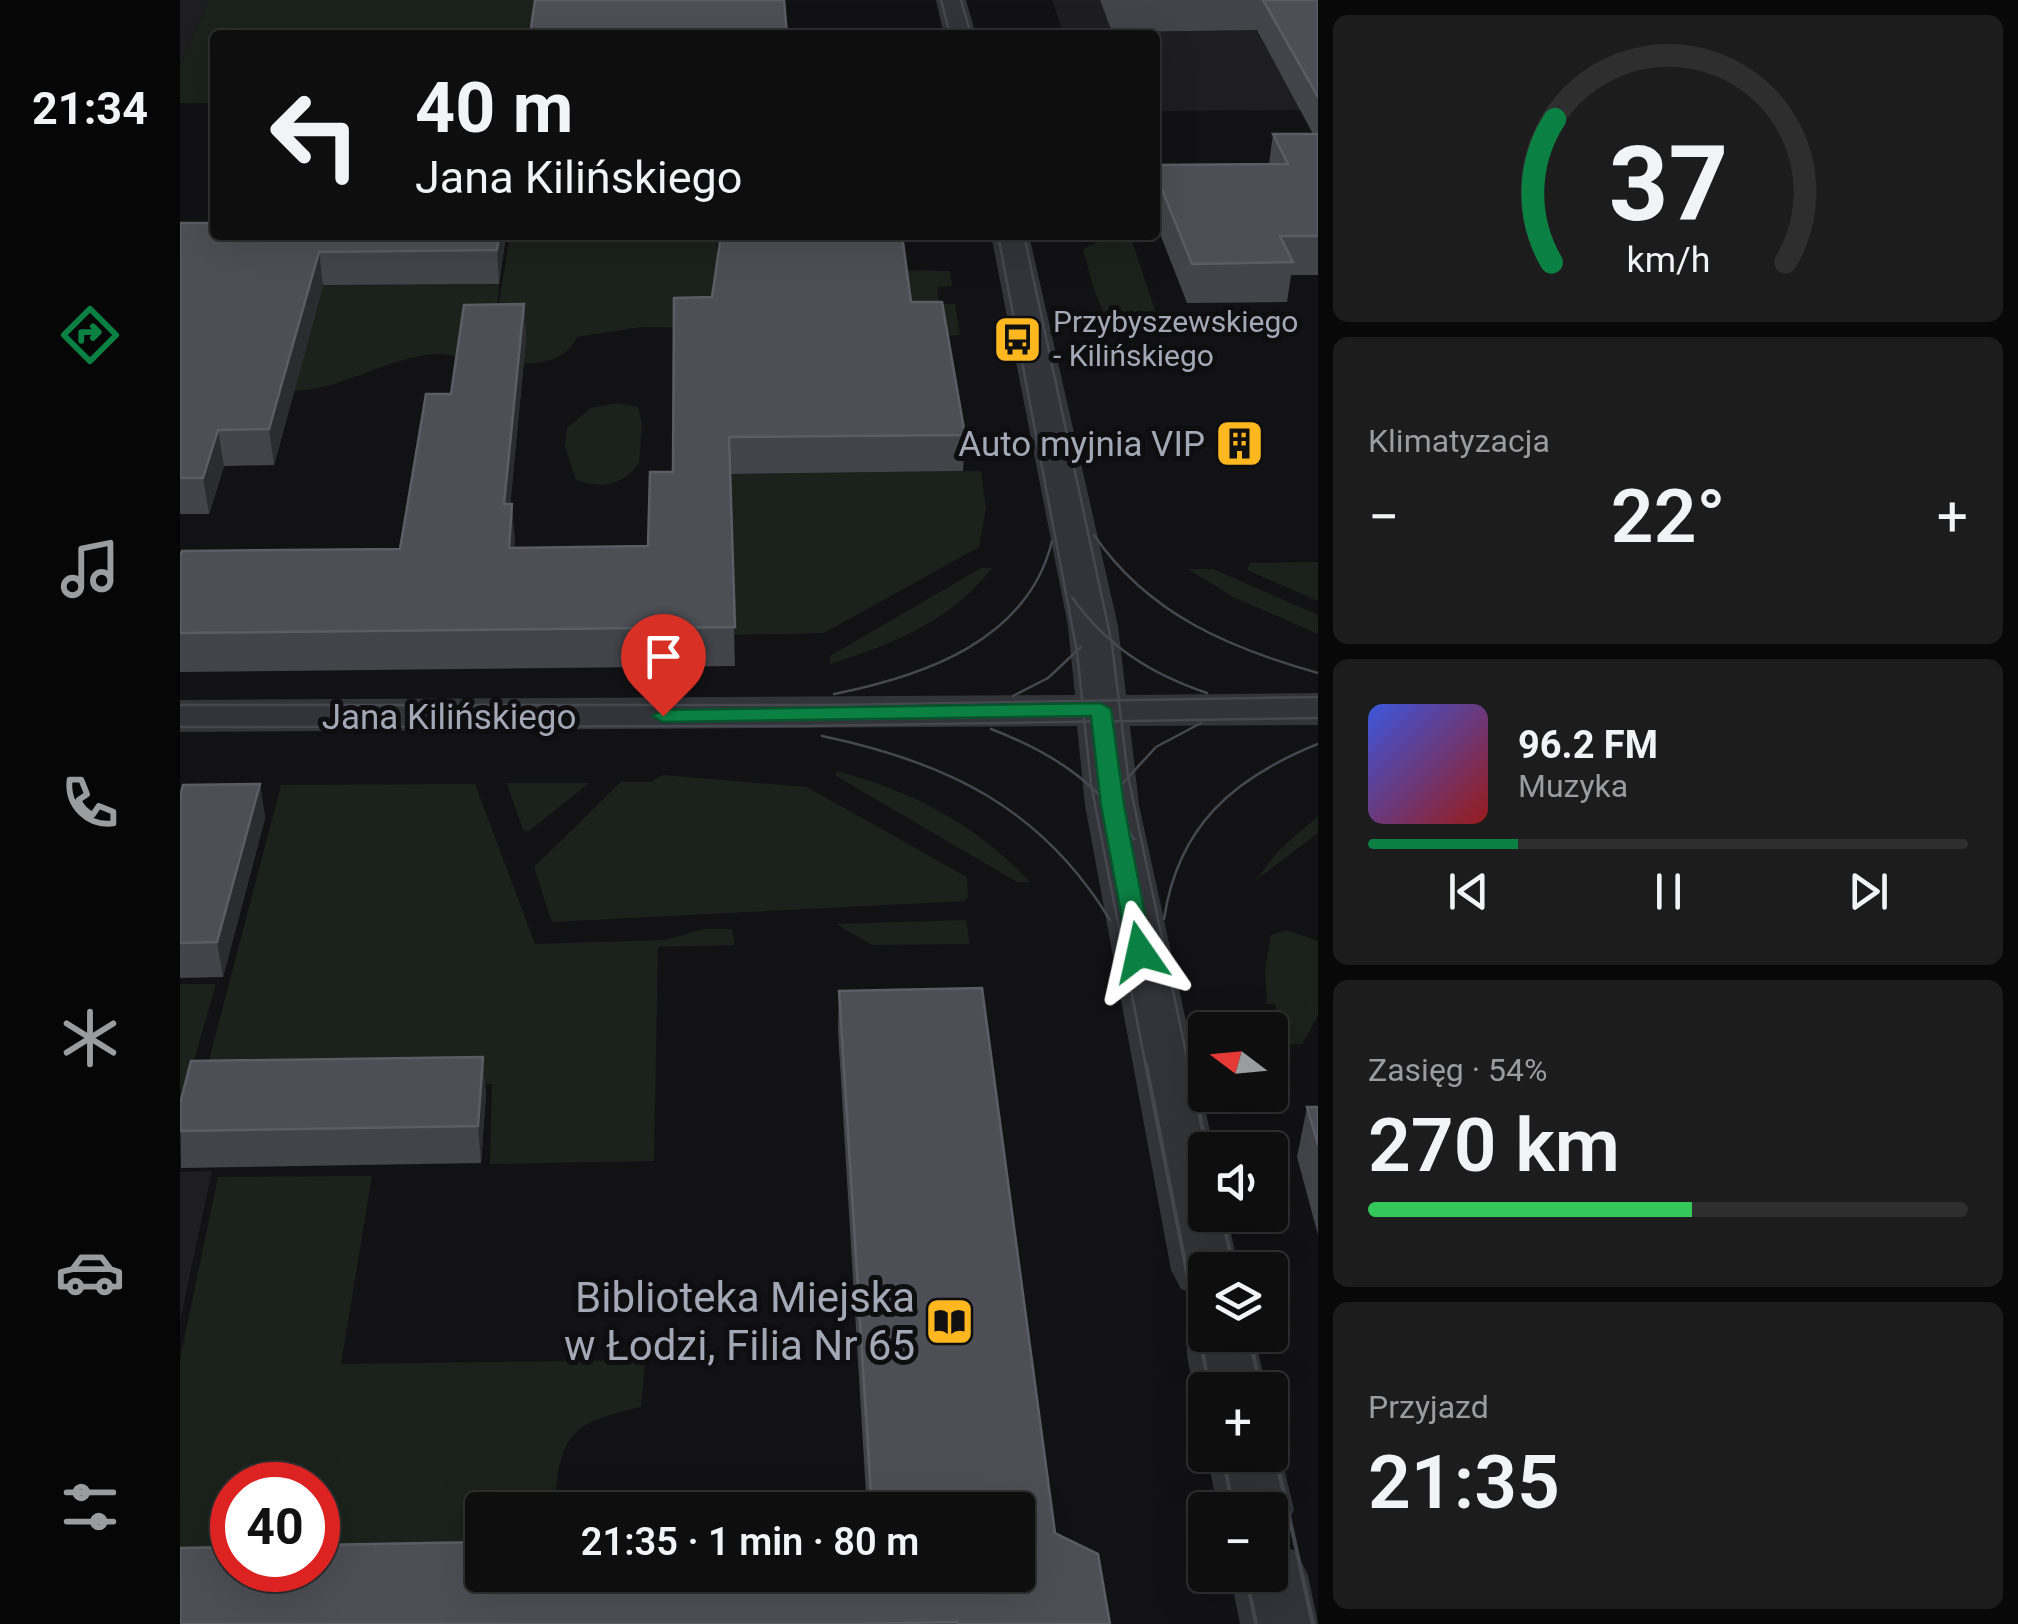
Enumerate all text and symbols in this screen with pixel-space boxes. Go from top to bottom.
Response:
text: 40 m [415,67,573,149]
icon: left [250,70,380,200]
text: 21:34 [32,82,148,135]
text: 37 [1608,124,1728,245]
text: Jana Kilińskiego [415,151,742,204]
text: km/h [1626,239,1710,281]
icon: directions [55,300,125,370]
place label: Przybyszewskiego - Kilińskiego [1053,304,1298,373]
bus stop icon: Przybyszewskiego - Kilińskiego [992,313,1044,365]
building icon: Auto myjnia VIP [1214,418,1266,470]
text: Klimatyzacja [1368,422,1550,460]
place label: Auto myjnia VIP [958,424,1205,465]
text: 22° [1611,472,1725,560]
text: − [1368,485,1399,549]
text: + [1937,485,1968,549]
icon: music [55,534,125,604]
pin [621,614,706,717]
icon: arrive [636,629,691,684]
street label: Jana Kilińskiego [322,697,576,738]
text: 96.2 FM [1518,723,1658,767]
text: Muzyka [1518,767,1628,805]
icon: phone [55,768,125,838]
icon: previous [1441,864,1496,919]
icon: pause [1641,864,1696,919]
icon: next [1841,864,1896,919]
position arrow [1088,900,1192,1004]
icon: climate [55,1003,125,1073]
north arrow [1188,1012,1288,1112]
map controls [1188,1012,1288,1592]
text: Zasięg · 54% [1368,1051,1547,1089]
text: 270 km [1368,1101,1620,1189]
button: sound [1188,1132,1288,1232]
icon: car [55,1237,125,1307]
button: layers [1188,1252,1288,1352]
place label: Biblioteka Miejska w Łodzi, Filia Nr 65 [564,1273,915,1370]
library icon: Biblioteka Miejska w Łodzi, Filia Nr 65 [924,1295,976,1347]
button: + [1188,1372,1288,1472]
text: Przyjazd [1368,1388,1489,1426]
text: 21:35 [1368,1438,1560,1526]
speed limit sign: 40 [210,1462,340,1592]
icon: filters [55,1472,125,1542]
button: − [1188,1492,1288,1592]
text: 21:35 · 1 min · 80 m [581,1520,919,1564]

